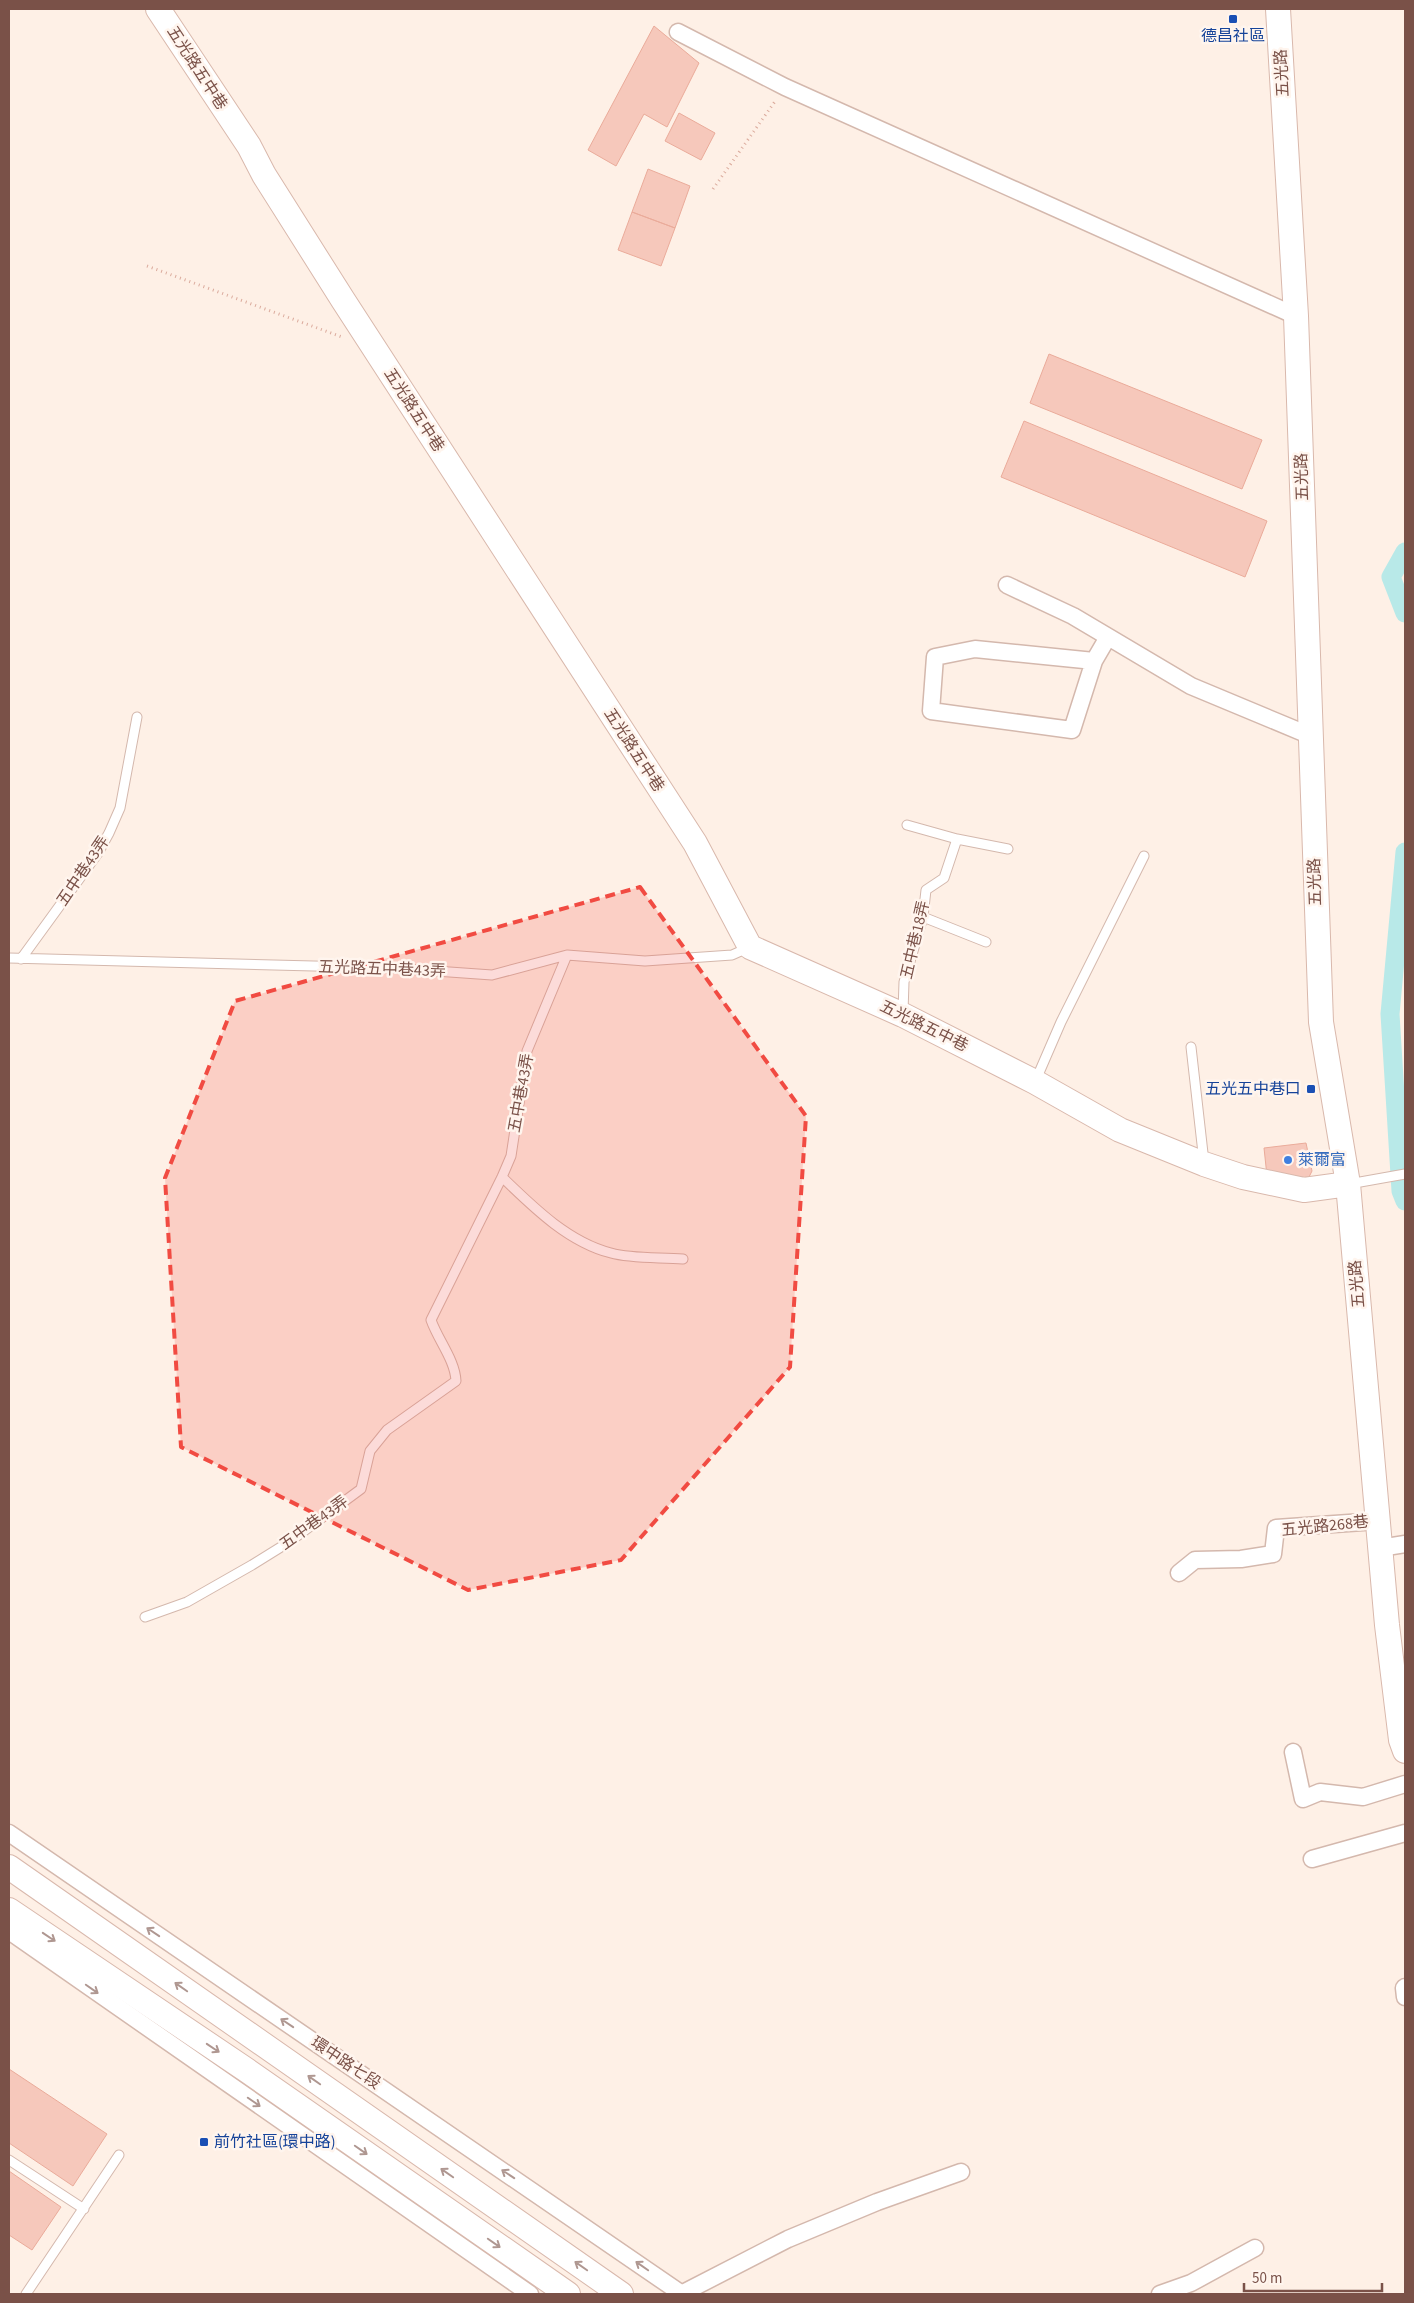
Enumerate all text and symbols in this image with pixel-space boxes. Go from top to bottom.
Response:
marker: 德昌社區 [1227,13,1239,25]
street label: 五光路五中巷 [162,22,232,114]
place label: 德昌社區 [1201,25,1265,47]
street label: 五光路 [1270,48,1294,98]
street label: 五光路五中巷 [379,364,449,456]
street label: 五光路 [1290,453,1314,501]
street label: 五光路五中巷 [599,704,669,796]
street label: 五中巷43弄 [52,832,114,910]
street label: 五光路 [1303,858,1327,906]
street label: 五中巷18弄 [895,899,935,981]
street label: 五光路五中巷43弄 [318,956,446,982]
street label: 五光路五中巷 [876,995,972,1057]
street label: 五中巷43弄 [503,1052,539,1134]
place label: 五光五中巷口 [1205,1078,1301,1100]
marker: 五光五中巷口 [1305,1083,1317,1095]
place label: 萊爾富 [1298,1149,1346,1171]
marker: 萊爾富 [1282,1154,1294,1166]
street label: 五光路 [1344,1259,1370,1309]
street label: 五中巷43弄 [275,1491,353,1555]
street label: 五光路268巷 [1280,1510,1370,1542]
one-way arrow [146,1927,160,1937]
one-way arrow [42,1932,56,1942]
one-way arrow [174,1982,188,1992]
one-way arrow [85,1984,99,1994]
one-way arrow [281,2018,295,2028]
street label: 環中路七段 [307,2032,385,2094]
one-way arrow [206,2042,220,2053]
one-way arrow [307,2075,321,2085]
one-way arrow [247,2097,261,2107]
place label: 前竹社區(環中路) [214,2131,336,2153]
marker: 前竹社區(環中路) [198,2136,210,2148]
one-way arrow [354,2145,368,2155]
one-way arrow [441,2168,455,2178]
one-way arrow [502,2169,516,2179]
one-way arrow [487,2238,501,2248]
scale bar [1244,2260,1382,2292]
one-way arrow [574,2261,588,2271]
one-way arrow [635,2261,649,2271]
text: 50 m [1252,2268,1282,2289]

